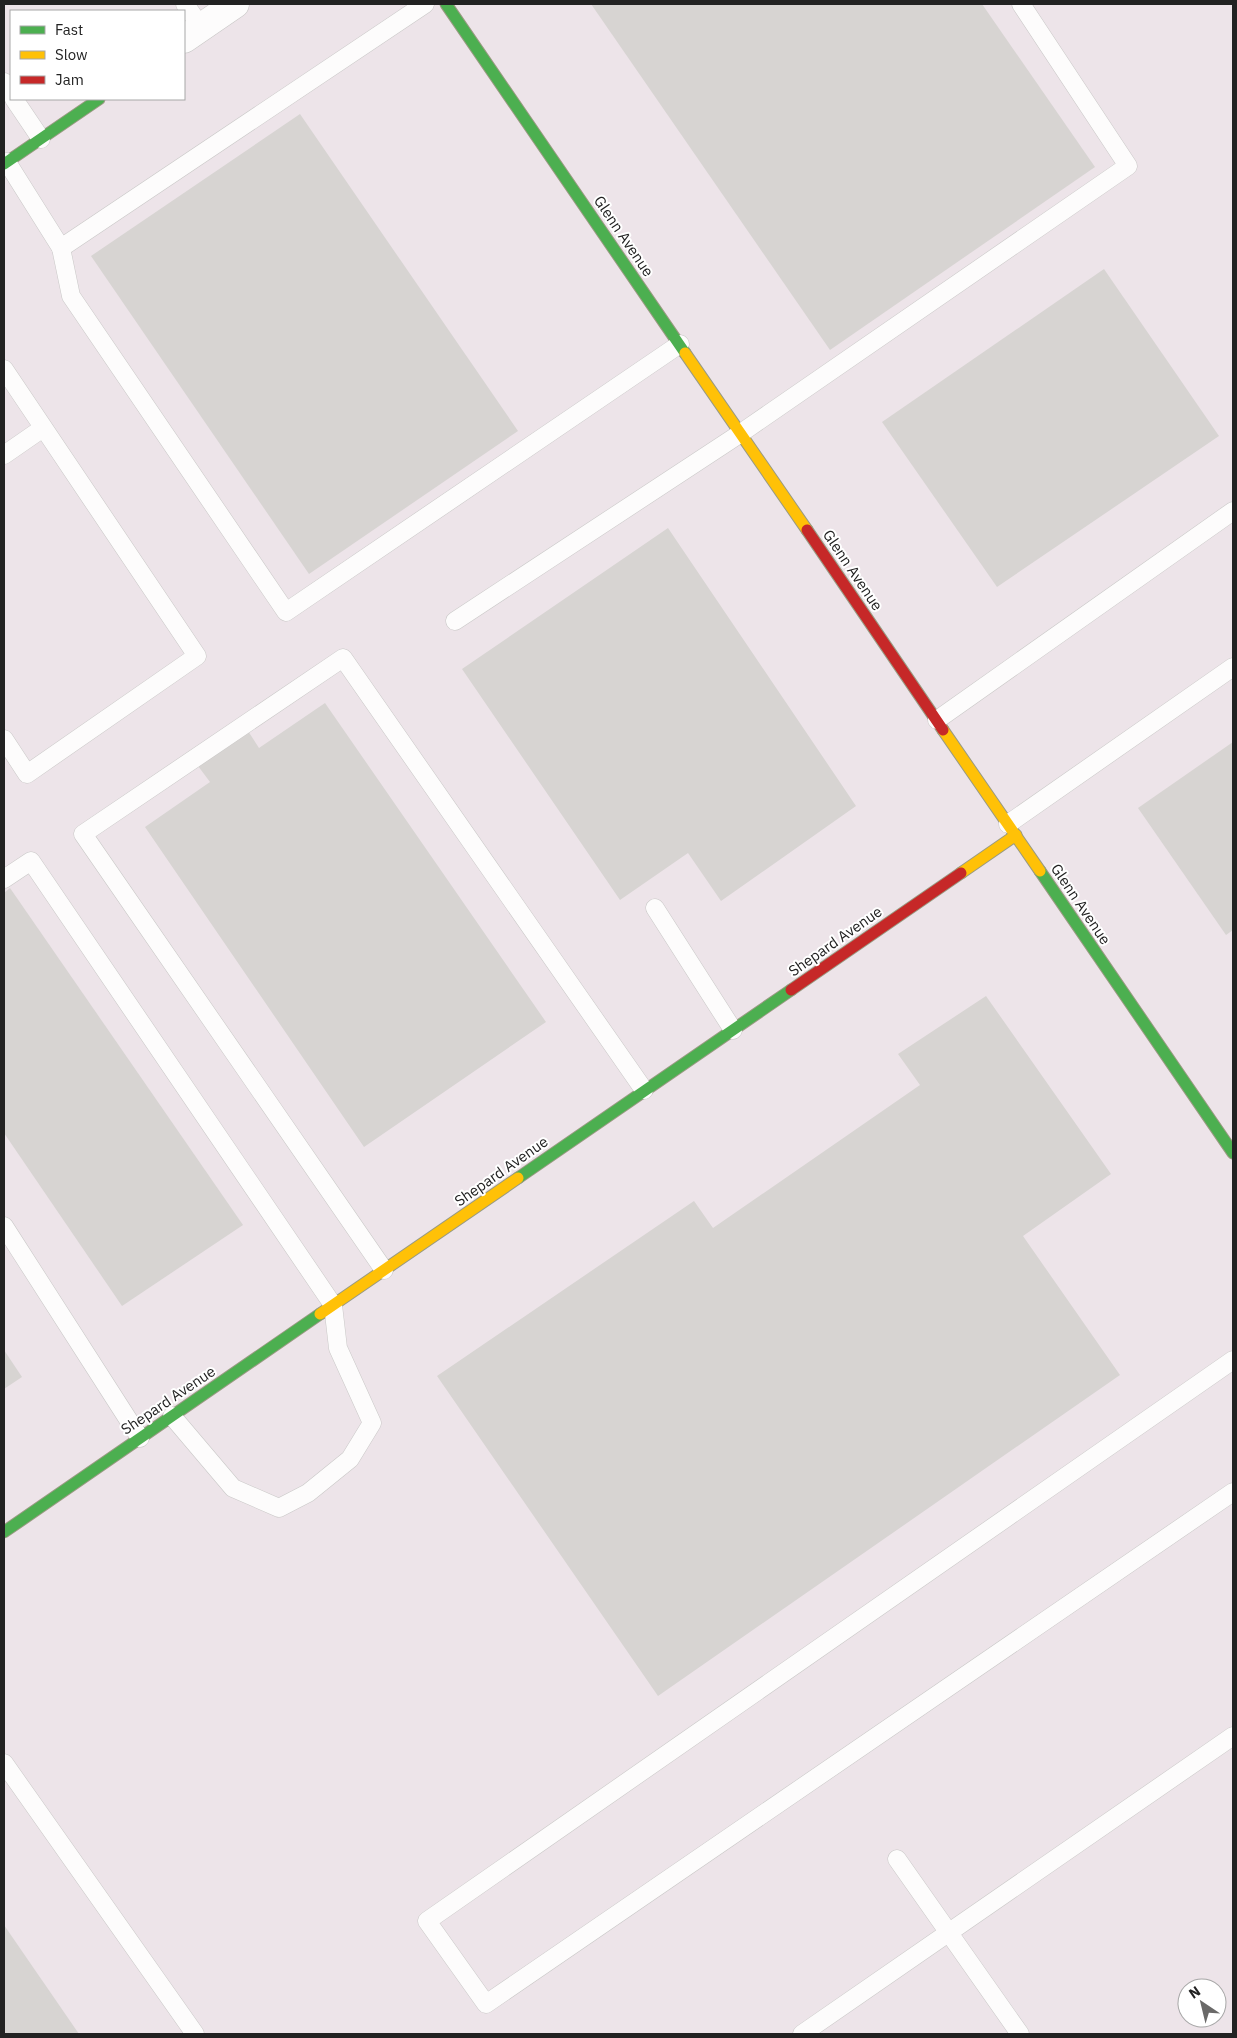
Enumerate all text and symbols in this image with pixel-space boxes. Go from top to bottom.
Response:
legend [10,10,185,100]
text: Fast [55,20,83,39]
text: Slow [55,45,88,64]
text: Jam [55,70,84,89]
street label: Glenn Avenue [590,192,658,280]
street label: Glenn Avenue [819,526,887,614]
street label: Glenn Avenue [1047,860,1115,948]
street label: Shepard Avenue [785,902,885,980]
street label: Shepard Avenue [451,1132,551,1210]
street label: Shepard Avenue [117,1361,219,1439]
north arrow [1177,1978,1227,2028]
text: N [1185,1982,1204,2003]

